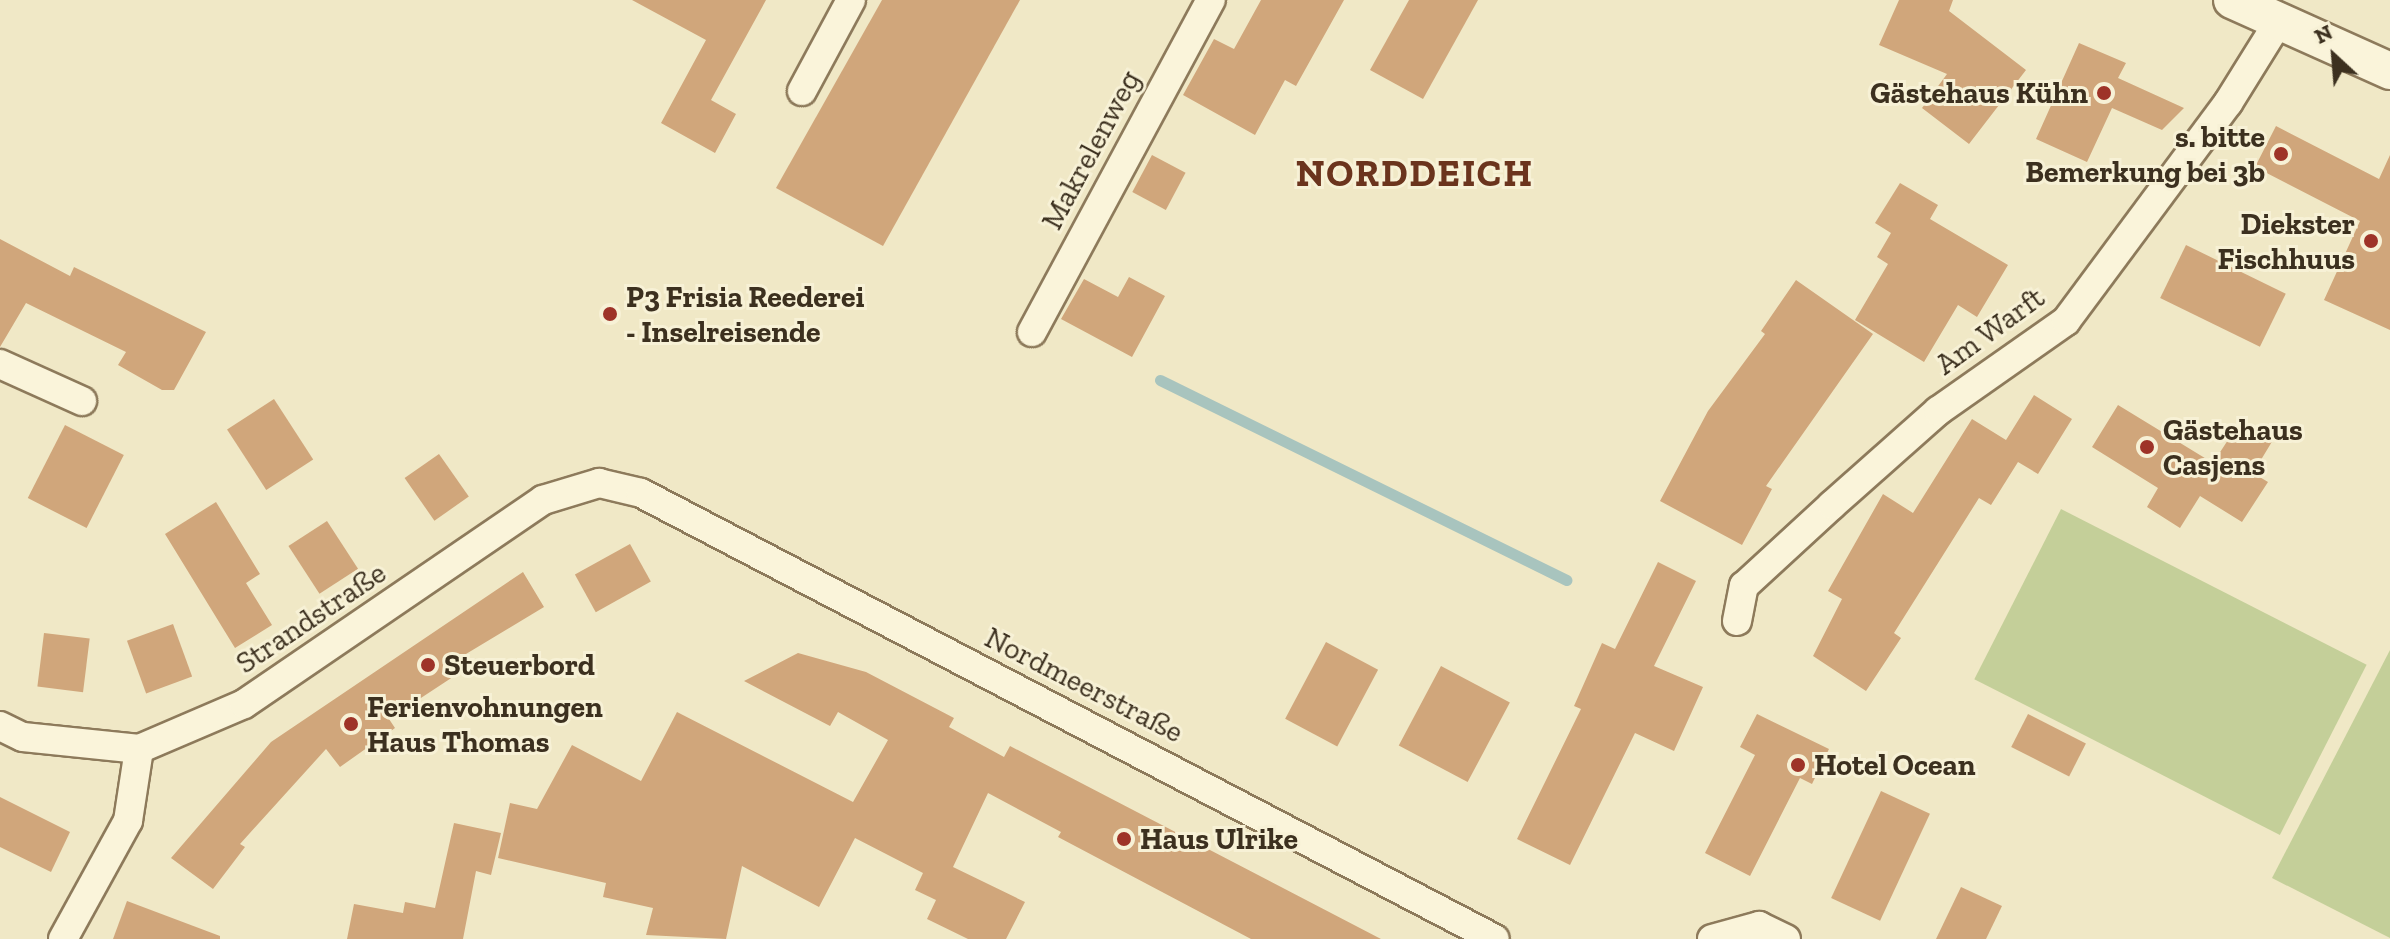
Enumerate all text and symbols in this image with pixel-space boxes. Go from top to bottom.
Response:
north arrow [2294,16,2374,96]
text: N [2310,18,2337,50]
street label: Makrelenweg [1034,64,1148,236]
place label: Gästehaus Kühn [1870,75,2088,111]
marker: Gästehaus Kühn [2095,84,2113,102]
place label: s. bitte Bemerkung bei 3b [2025,119,2265,190]
marker: s. bitte Bemerkung bei 3b [2272,145,2290,163]
district label: NORDDEICH [1296,151,1534,197]
place label: Diekster Fischhuus [2217,206,2355,276]
marker: Diekster Fischhuus [2362,232,2380,250]
place label: P3 Frisia Reederei - Inselreisende [626,279,864,350]
street label: Am Warft [1928,279,2052,383]
marker: P3 Frisia Reederei - Inselreisende [601,305,619,323]
place label: Gästehaus Casjens [2163,412,2303,482]
marker: Gästehaus Casjens [2138,438,2156,456]
street label: Strandstraße [229,555,393,681]
street label: Nordmeerstraße [979,620,1189,750]
place label: Steuerbord [444,647,595,683]
marker: Steuerbord [419,656,437,674]
place label: Ferienvohnungen Haus Thomas [367,689,603,760]
marker: Ferienvohnungen Haus Thomas [342,715,360,733]
place label: Hotel Ocean [1814,747,1975,783]
marker: Hotel Ocean [1789,756,1807,774]
place label: Haus Ulrike [1140,821,1298,857]
marker: Haus Ulrike [1115,830,1133,848]

